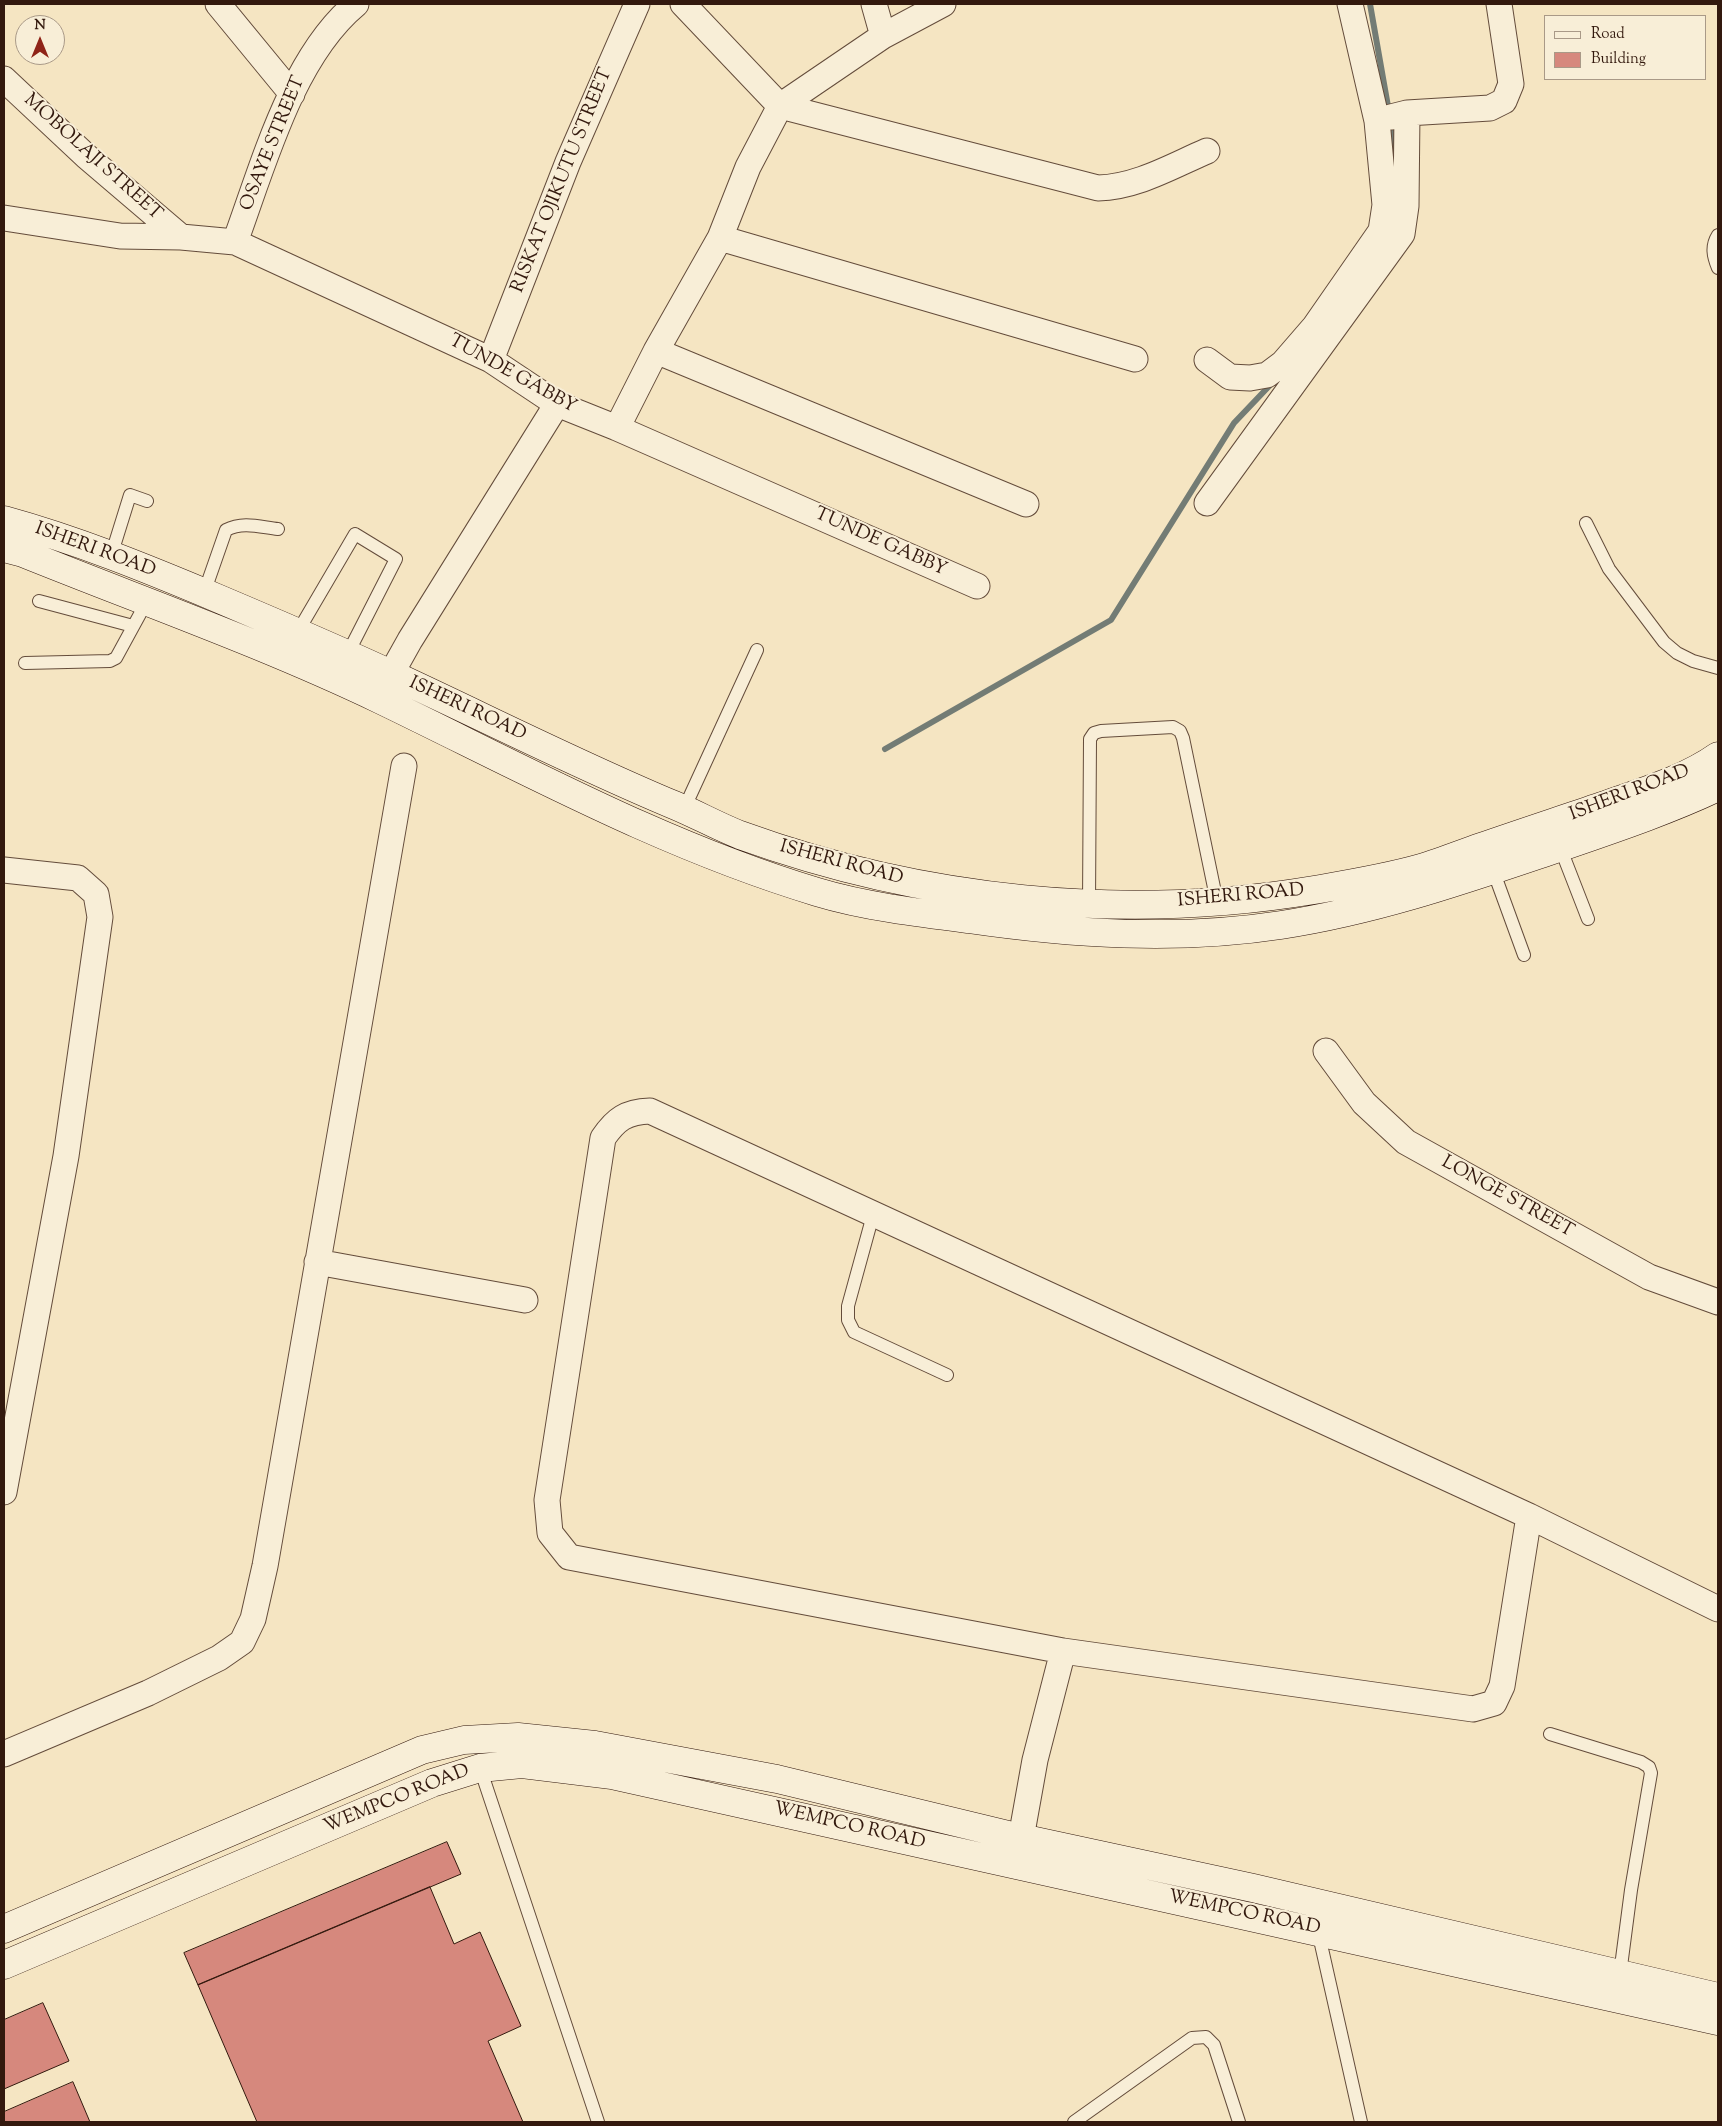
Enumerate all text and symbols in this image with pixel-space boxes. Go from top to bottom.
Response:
north arrow [15,15,65,65]
legend [1544,15,1707,80]
text: N [34,16,46,36]
text: Road [1591,24,1625,45]
text: Building [1591,49,1646,70]
street label: RISKAT OJIKUTU STREET [507,66,619,296]
street label: OSAYE STREET [237,73,311,215]
street label: MOBOLAJI STREET [18,90,166,226]
street label: TUNDE GABBY [444,330,580,420]
street label: TUNDE GABBY [810,504,950,582]
street label: ISHERI ROAD [32,519,158,583]
street label: ISHERI ROAD [405,673,529,747]
street label: ISHERI ROAD [1567,761,1693,827]
street label: ISHERI ROAD [777,837,905,891]
street label: ISHERI ROAD [1177,880,1305,914]
street label: LONGE STREET [1437,1152,1577,1244]
street label: WEMPCO ROAD [321,1760,473,1840]
street label: WEMPCO ROAD [771,1798,927,1856]
street label: WEMPCO ROAD [1166,1887,1322,1941]

